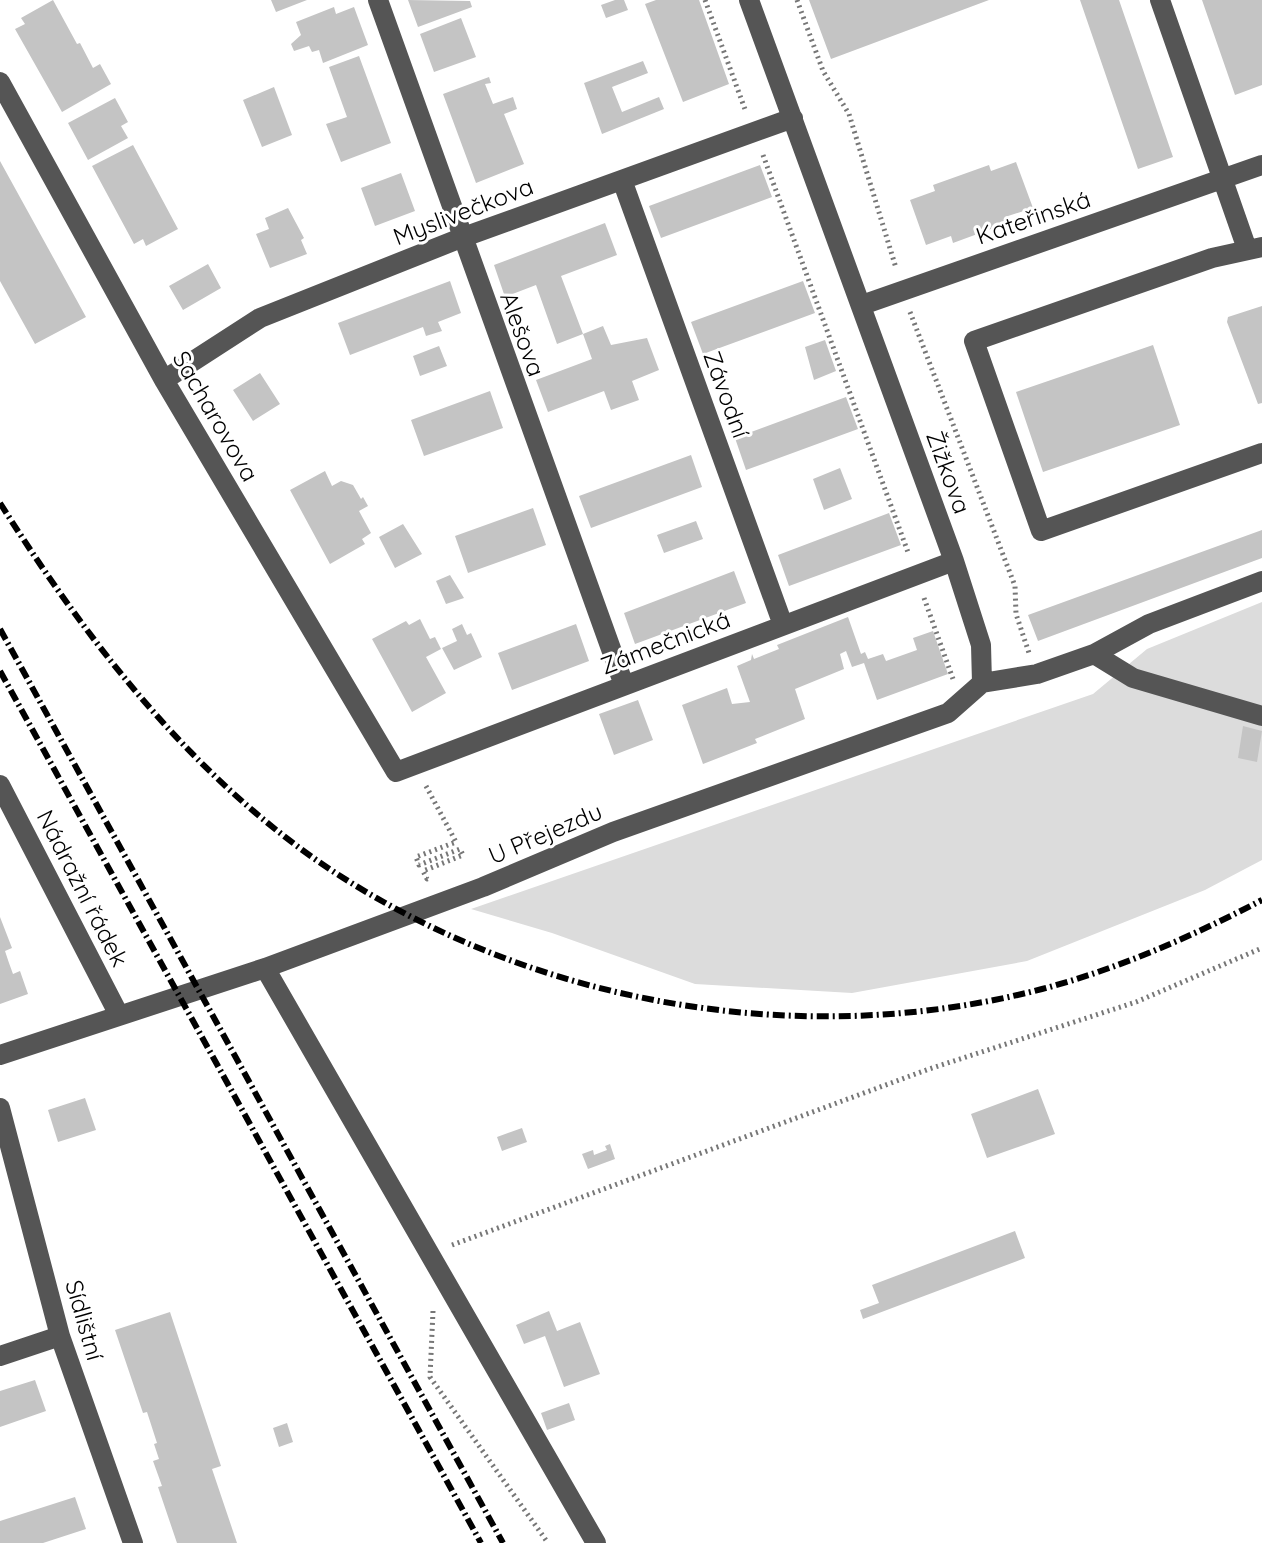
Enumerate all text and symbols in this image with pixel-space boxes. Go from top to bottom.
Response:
street label: Myslivečkova [389,171,537,251]
street label: Kateřinská [972,183,1094,251]
street label: Alešova [494,288,552,380]
street label: Sacharovova [167,345,265,487]
street label: Závodní [697,346,757,442]
street label: Žižkova [920,426,978,518]
street label: Zámečnická [596,604,734,680]
street label: U Přejezdu [484,796,606,870]
street label: Nádražní řádek [31,805,135,971]
street label: Sídlištní [59,1276,111,1364]

